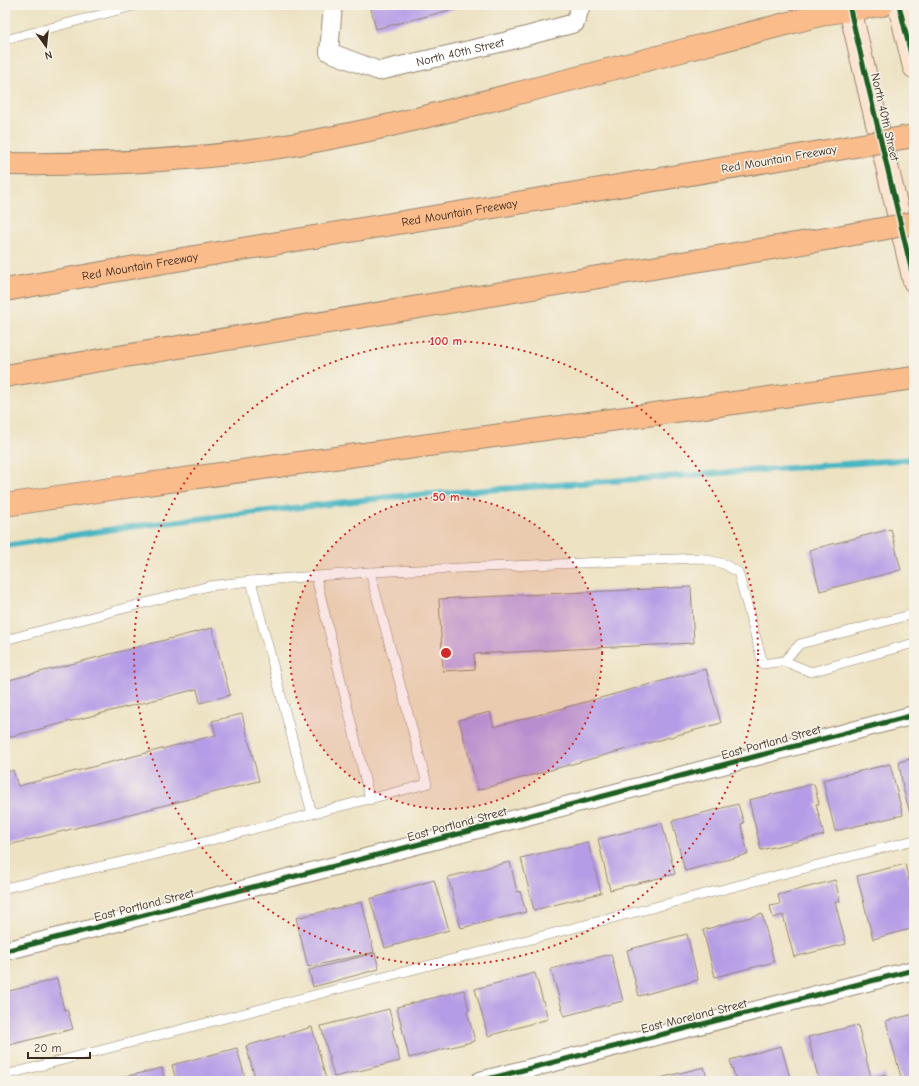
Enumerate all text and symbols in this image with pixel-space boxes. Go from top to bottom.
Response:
north arrow [26,26,66,66]
street label: North 40th Street [415,35,506,69]
text: N [43,48,54,62]
street label: North 40th Street [868,72,902,163]
street label: Red Mountain Freeway [720,142,839,176]
street label: Red Mountain Freeway [400,196,519,229]
street label: Red Mountain Freeway [81,249,200,283]
text: 100 m [430,334,462,348]
text: 50 m [432,490,460,504]
centre of rings [439,646,453,660]
street label: East Portland Street [720,722,823,762]
street label: East Portland Street [406,804,509,844]
street label: East Portland Street [93,886,196,924]
street label: East Moreland Street [640,996,749,1036]
scale bar [28,1034,90,1060]
text: 20 m [34,1041,62,1055]

